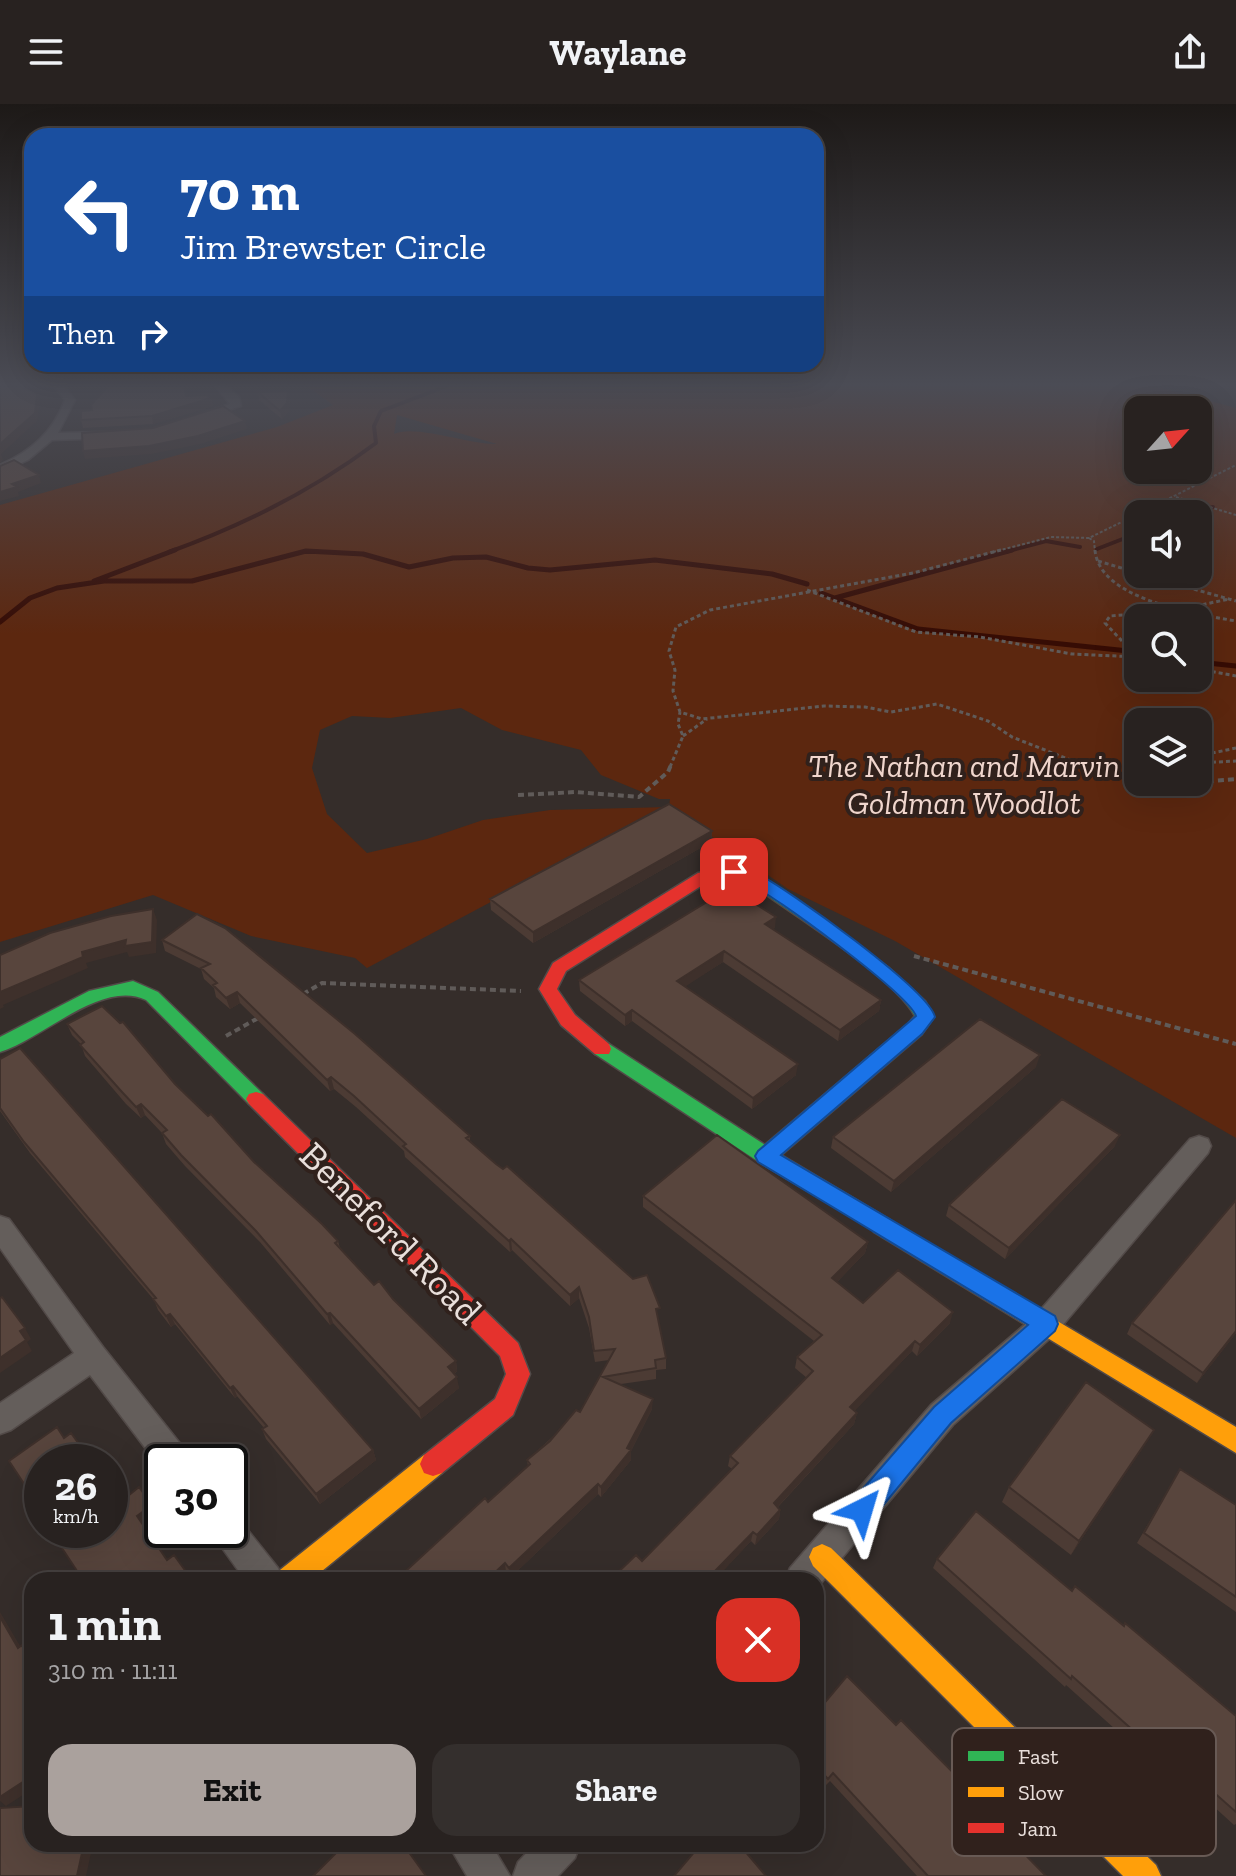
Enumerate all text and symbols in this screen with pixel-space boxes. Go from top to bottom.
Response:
icon: menu [24,30,68,74]
icon: share [1168,30,1212,74]
text: Waylane [550,31,686,74]
text: 70 m [180,157,300,224]
icon: left [48,160,152,264]
text: Jim Brewster Circle [180,225,486,268]
icon: right [131,312,175,356]
text: Then [48,316,115,352]
north arrow [1124,396,1212,484]
map controls [1124,396,1212,796]
button: sound [1124,500,1212,588]
button: search [1124,604,1212,692]
button: layers [1124,708,1212,796]
park label: The Nathan and Marvin Goldman Woodlot [808,747,1120,822]
pin [700,838,768,906]
icon: arrive [712,850,756,894]
street label: Beneford Road [290,1132,492,1334]
speed limit sign: 30 [144,1444,248,1548]
text: 26 [55,1462,97,1510]
position arrow [820,1468,904,1552]
text: km/h [53,1504,99,1528]
text: 1 min [48,1595,161,1652]
button: close [716,1598,800,1682]
text: 310 m · 11:11 [48,1654,177,1686]
legend [952,1728,1216,1856]
text: Fast [1018,1743,1059,1770]
button: Exit [48,1744,416,1836]
button: Share [432,1744,800,1836]
text: Slow [1018,1779,1064,1806]
text: Jam [1018,1815,1057,1842]

